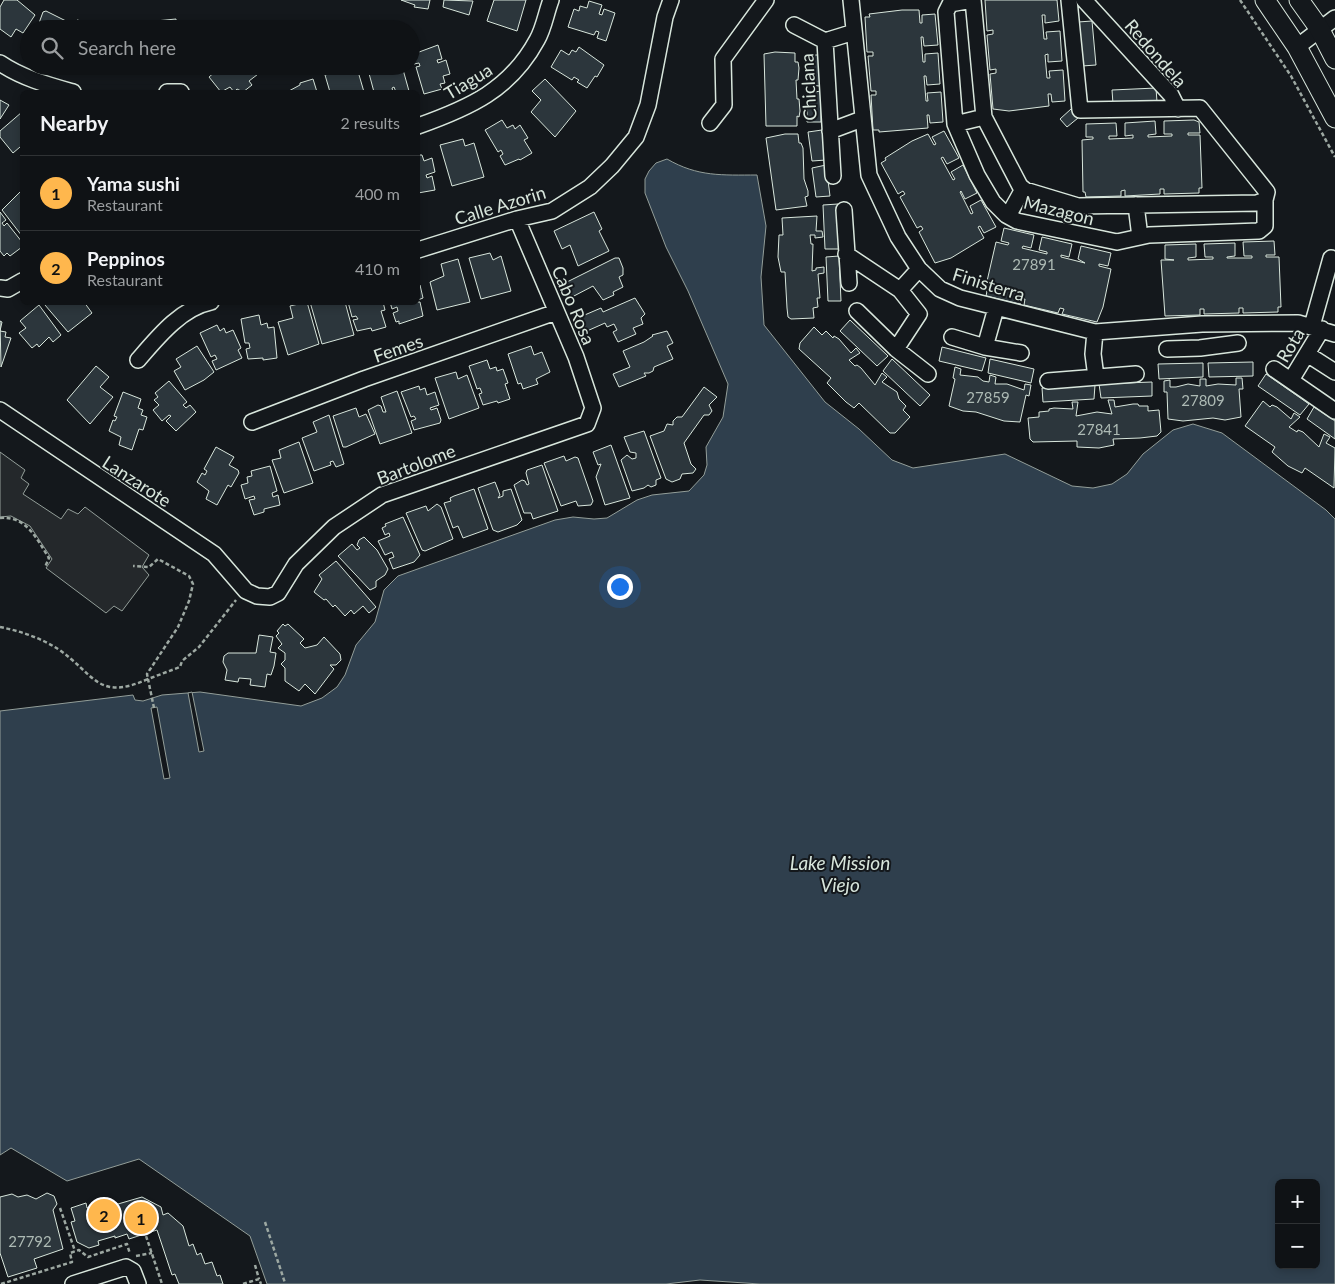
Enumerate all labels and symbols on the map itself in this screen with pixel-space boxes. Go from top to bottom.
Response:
street label: Redondela [1120,14,1192,92]
street label: Chiclana [795,53,821,121]
street label: Tiagua [440,58,496,104]
street label: Calle Azorin [452,181,548,229]
street label: Mazagon [1021,191,1097,229]
house number: 27891 [1012,255,1056,273]
street label: Cabo Rosa [548,262,600,348]
street label: Finisterra [950,263,1028,305]
street label: Rota [1271,324,1309,366]
street label: Femes [370,329,426,367]
house number: 27859 [966,388,1010,406]
house number: 27809 [1181,391,1225,409]
house number: 27841 [1077,420,1121,438]
street label: Bartolome [374,439,458,489]
street label: Lanzarote [99,451,175,511]
your location [607,574,633,600]
water label: Lake Mission Viejo [790,851,890,896]
pin: 2 [88,1196,120,1234]
pin: 1 [125,1199,157,1237]
house number: 27792 [8,1232,52,1250]

